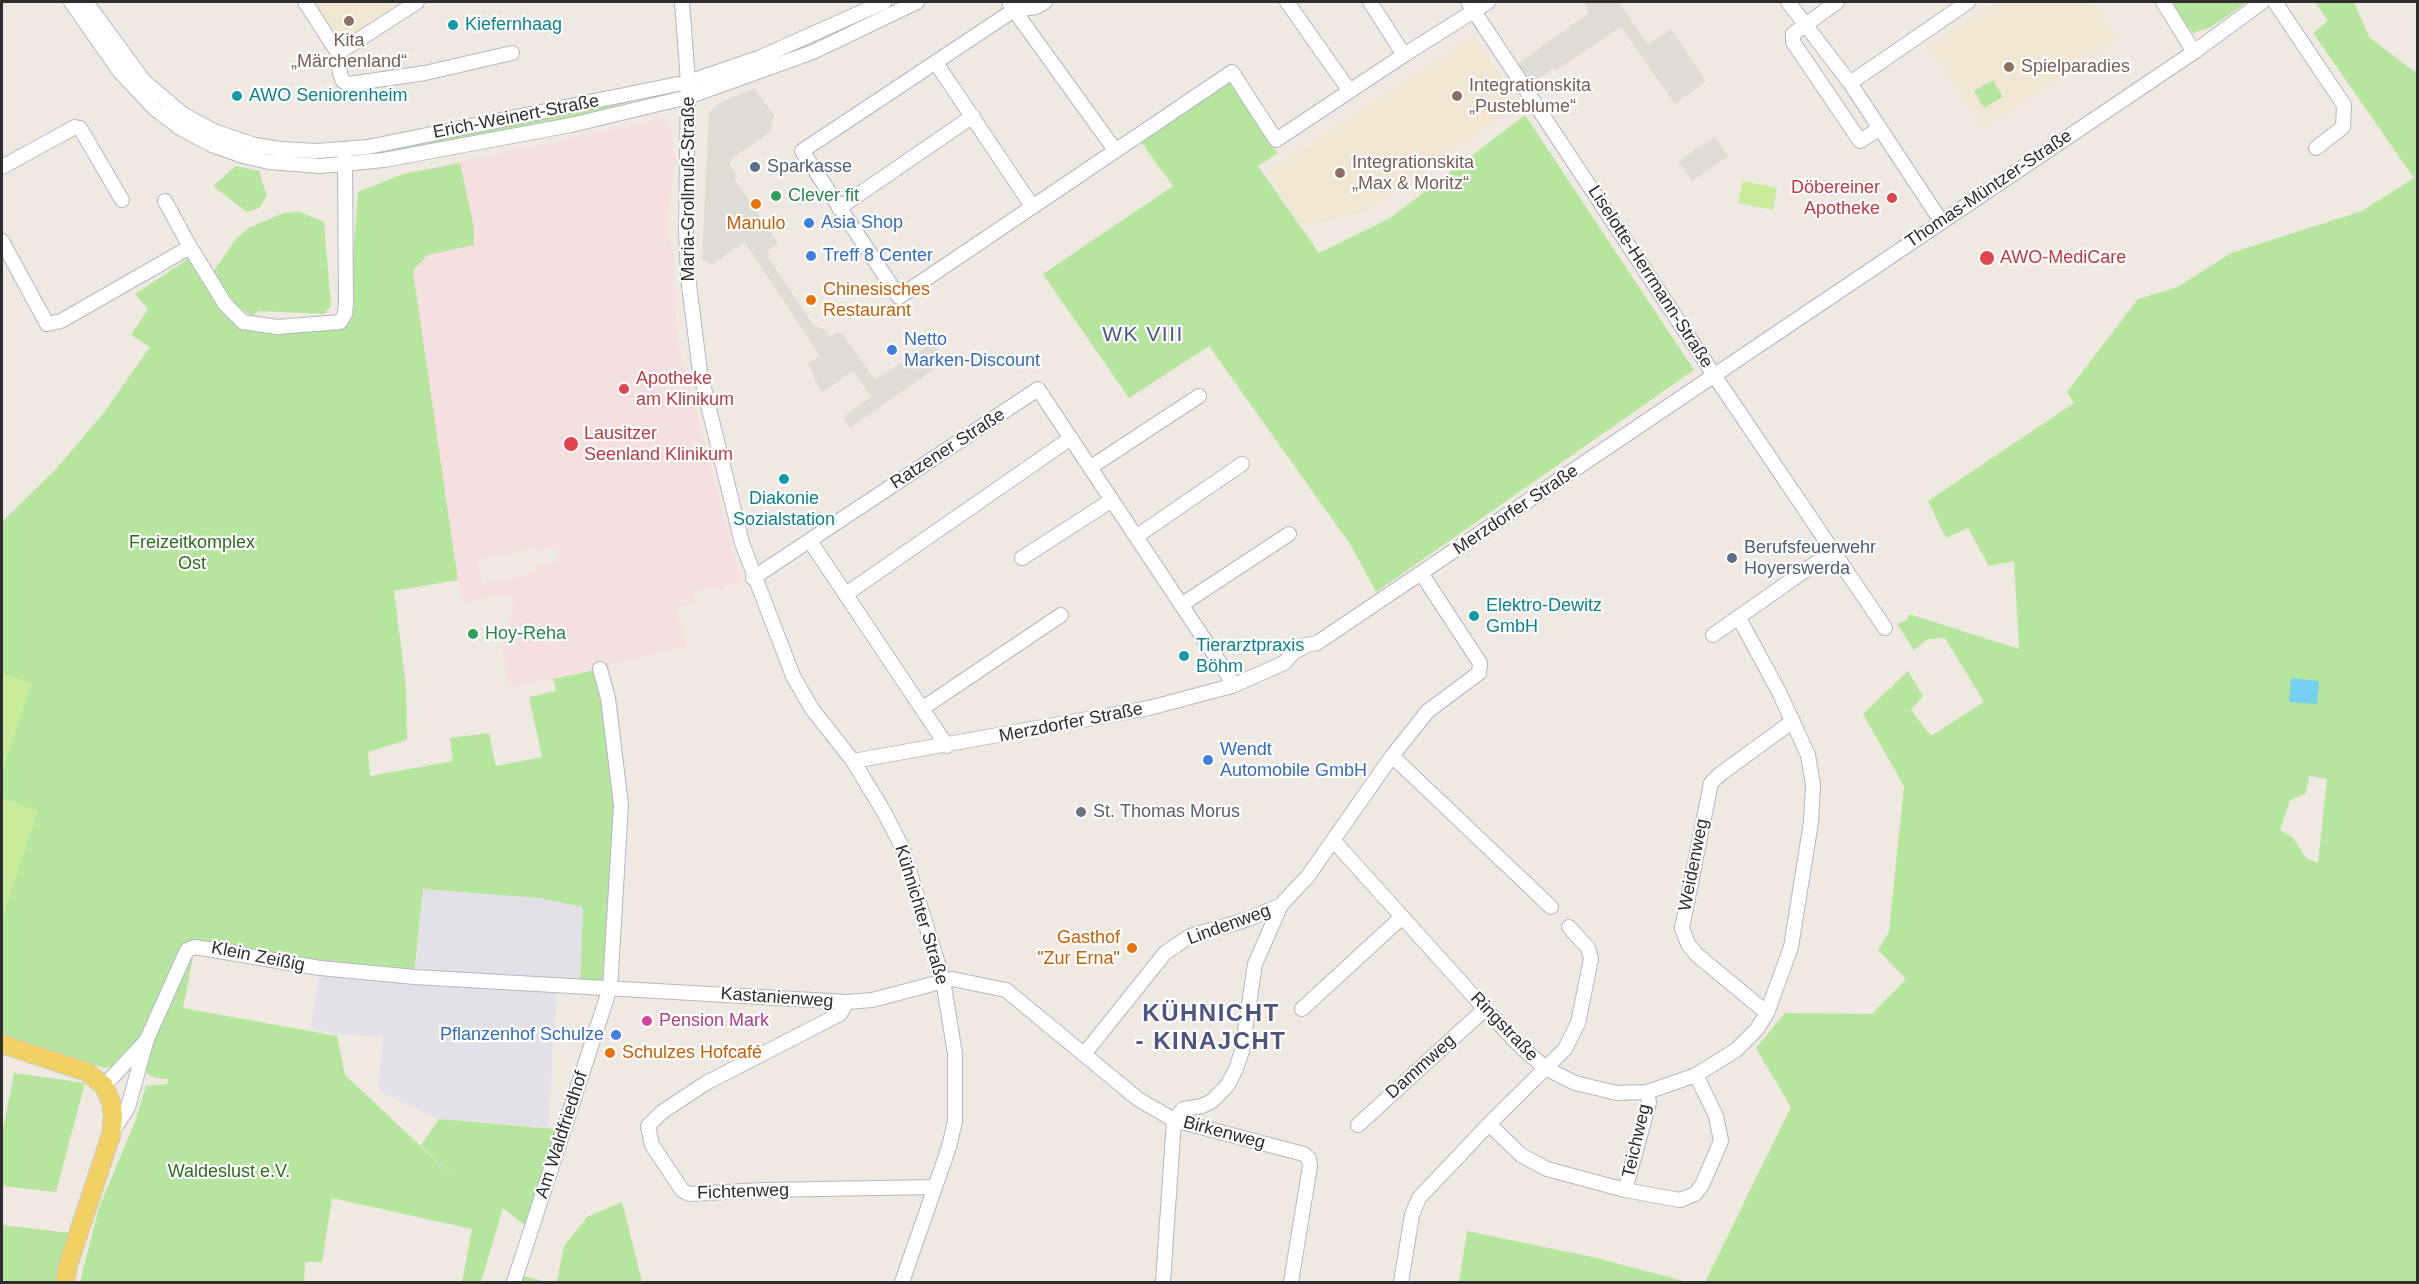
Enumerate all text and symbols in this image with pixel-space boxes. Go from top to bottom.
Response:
marker: Kita „Märchenland“ [342,14,356,28]
place label: Kiefernhaag [465,14,562,36]
marker: Kiefernhaag [446,18,460,32]
place label: Kita „Märchenland“ [291,30,407,72]
place label: Spielparadies [2021,56,2130,78]
marker: Spielparadies [2002,60,2016,74]
place label: Integrationskita „Pusteblume“ [1469,75,1591,118]
place label: AWO Seniorenheim [249,85,407,107]
marker: AWO Seniorenheim [230,89,244,103]
marker: Integrationskita „Pusteblume“ [1450,89,1464,103]
street label: Erich-Weinert-Straße [431,90,601,144]
street label: Maria-Grollmuß-Straße [678,96,700,282]
street label: Thomas-Müntzer-Straße [1902,125,2076,253]
place label: Integrationskita „Max & Moritz“ [1352,152,1474,195]
place label: Sparkasse [767,156,852,178]
marker: Sparkasse [748,160,762,174]
marker: Integrationskita „Max & Moritz“ [1333,166,1347,180]
place label: Döbereiner Apotheke [1791,177,1880,219]
street label: Liselotte-Herrmann-Straße [1583,182,1717,372]
place label: Clever fit [788,185,859,207]
marker: Clever fit [769,189,783,203]
marker: Döbereiner Apotheke [1885,191,1899,205]
marker: Manulo [749,197,763,211]
place label: Asia Shop [821,212,903,234]
place label: Manulo [726,213,786,235]
marker: Asia Shop [802,216,816,230]
place label: Treff 8 Center [823,245,933,267]
place label: AWO-MediCare [2000,247,2126,269]
marker: Treff 8 Center [804,249,818,263]
marker: AWO-MediCare [1978,249,1996,267]
place label: Chinesisches Restaurant [823,279,930,322]
marker: Chinesisches Restaurant [804,293,818,307]
district label: WK VIII [1102,322,1184,348]
place label: Netto Marken-Discount [904,329,1040,372]
marker: Netto Marken-Discount [885,343,899,357]
place label: Apotheke am Klinikum [636,368,734,410]
marker: Apotheke am Klinikum [617,382,631,396]
street label: Ratzener Straße [887,404,1009,494]
place label: Lausitzer Seenland Klinikum [584,423,733,466]
marker: Lausitzer Seenland Klinikum [562,435,580,453]
street label: Merzdorfer Straße [1449,460,1583,560]
marker: Diakonie Sozialstation [777,472,791,486]
place label: Diakonie Sozialstation [733,488,835,530]
park label: Freizeitkomplex Ost [129,532,255,574]
place label: Berufsfeuerwehr Hoyerswerda [1744,537,1876,580]
marker: Berufsfeuerwehr Hoyerswerda [1725,551,1739,565]
place label: Elektro-Dewitz GmbH [1486,595,1602,638]
marker: Elektro-Dewitz GmbH [1467,609,1481,623]
place label: Hoy-Reha [485,623,566,645]
marker: Hoy-Reha [466,627,480,641]
place label: Tierarztpraxis Böhm [1196,635,1304,678]
marker: Tierarztpraxis Böhm [1177,649,1191,663]
street label: Merzdorfer Straße [997,698,1145,748]
place label: Wendt Automobile GmbH [1220,739,1367,782]
marker: Wendt Automobile GmbH [1201,753,1215,767]
place label: St. Thomas Morus [1093,801,1240,823]
marker: St. Thomas Morus [1074,805,1088,819]
street label: Weidenweg [1674,817,1714,913]
street label: Kühnichter Straße [889,842,953,988]
street label: Lindenweg [1184,900,1274,950]
place label: Gasthof "Zur Erna" [1037,927,1120,970]
street label: Klein Zeißig [209,937,307,977]
marker: Gasthof "Zur Erna" [1125,941,1139,955]
street label: Kastanienweg [720,983,834,1013]
street label: Ringstraße [1466,988,1542,1066]
district label: KÜHNICHT - KINAJCHT [1136,1000,1286,1056]
place label: Pension Mark [659,1010,769,1032]
marker: Pension Mark [640,1014,654,1028]
place label: Pflanzenhof Schulze [440,1024,604,1046]
marker: Pflanzenhof Schulze [609,1028,623,1042]
street label: Dammweg [1382,1030,1460,1104]
place label: Schulzes Hofcafé [622,1042,762,1064]
marker: Schulzes Hofcafé [603,1046,617,1060]
street label: Am Waldfriedhof [531,1069,593,1201]
street label: Teichweg [1618,1102,1656,1180]
street label: Birkenweg [1181,1112,1267,1154]
park label: Waldeslust e.V. [168,1161,290,1183]
street label: Fichtenweg [697,1180,789,1204]

